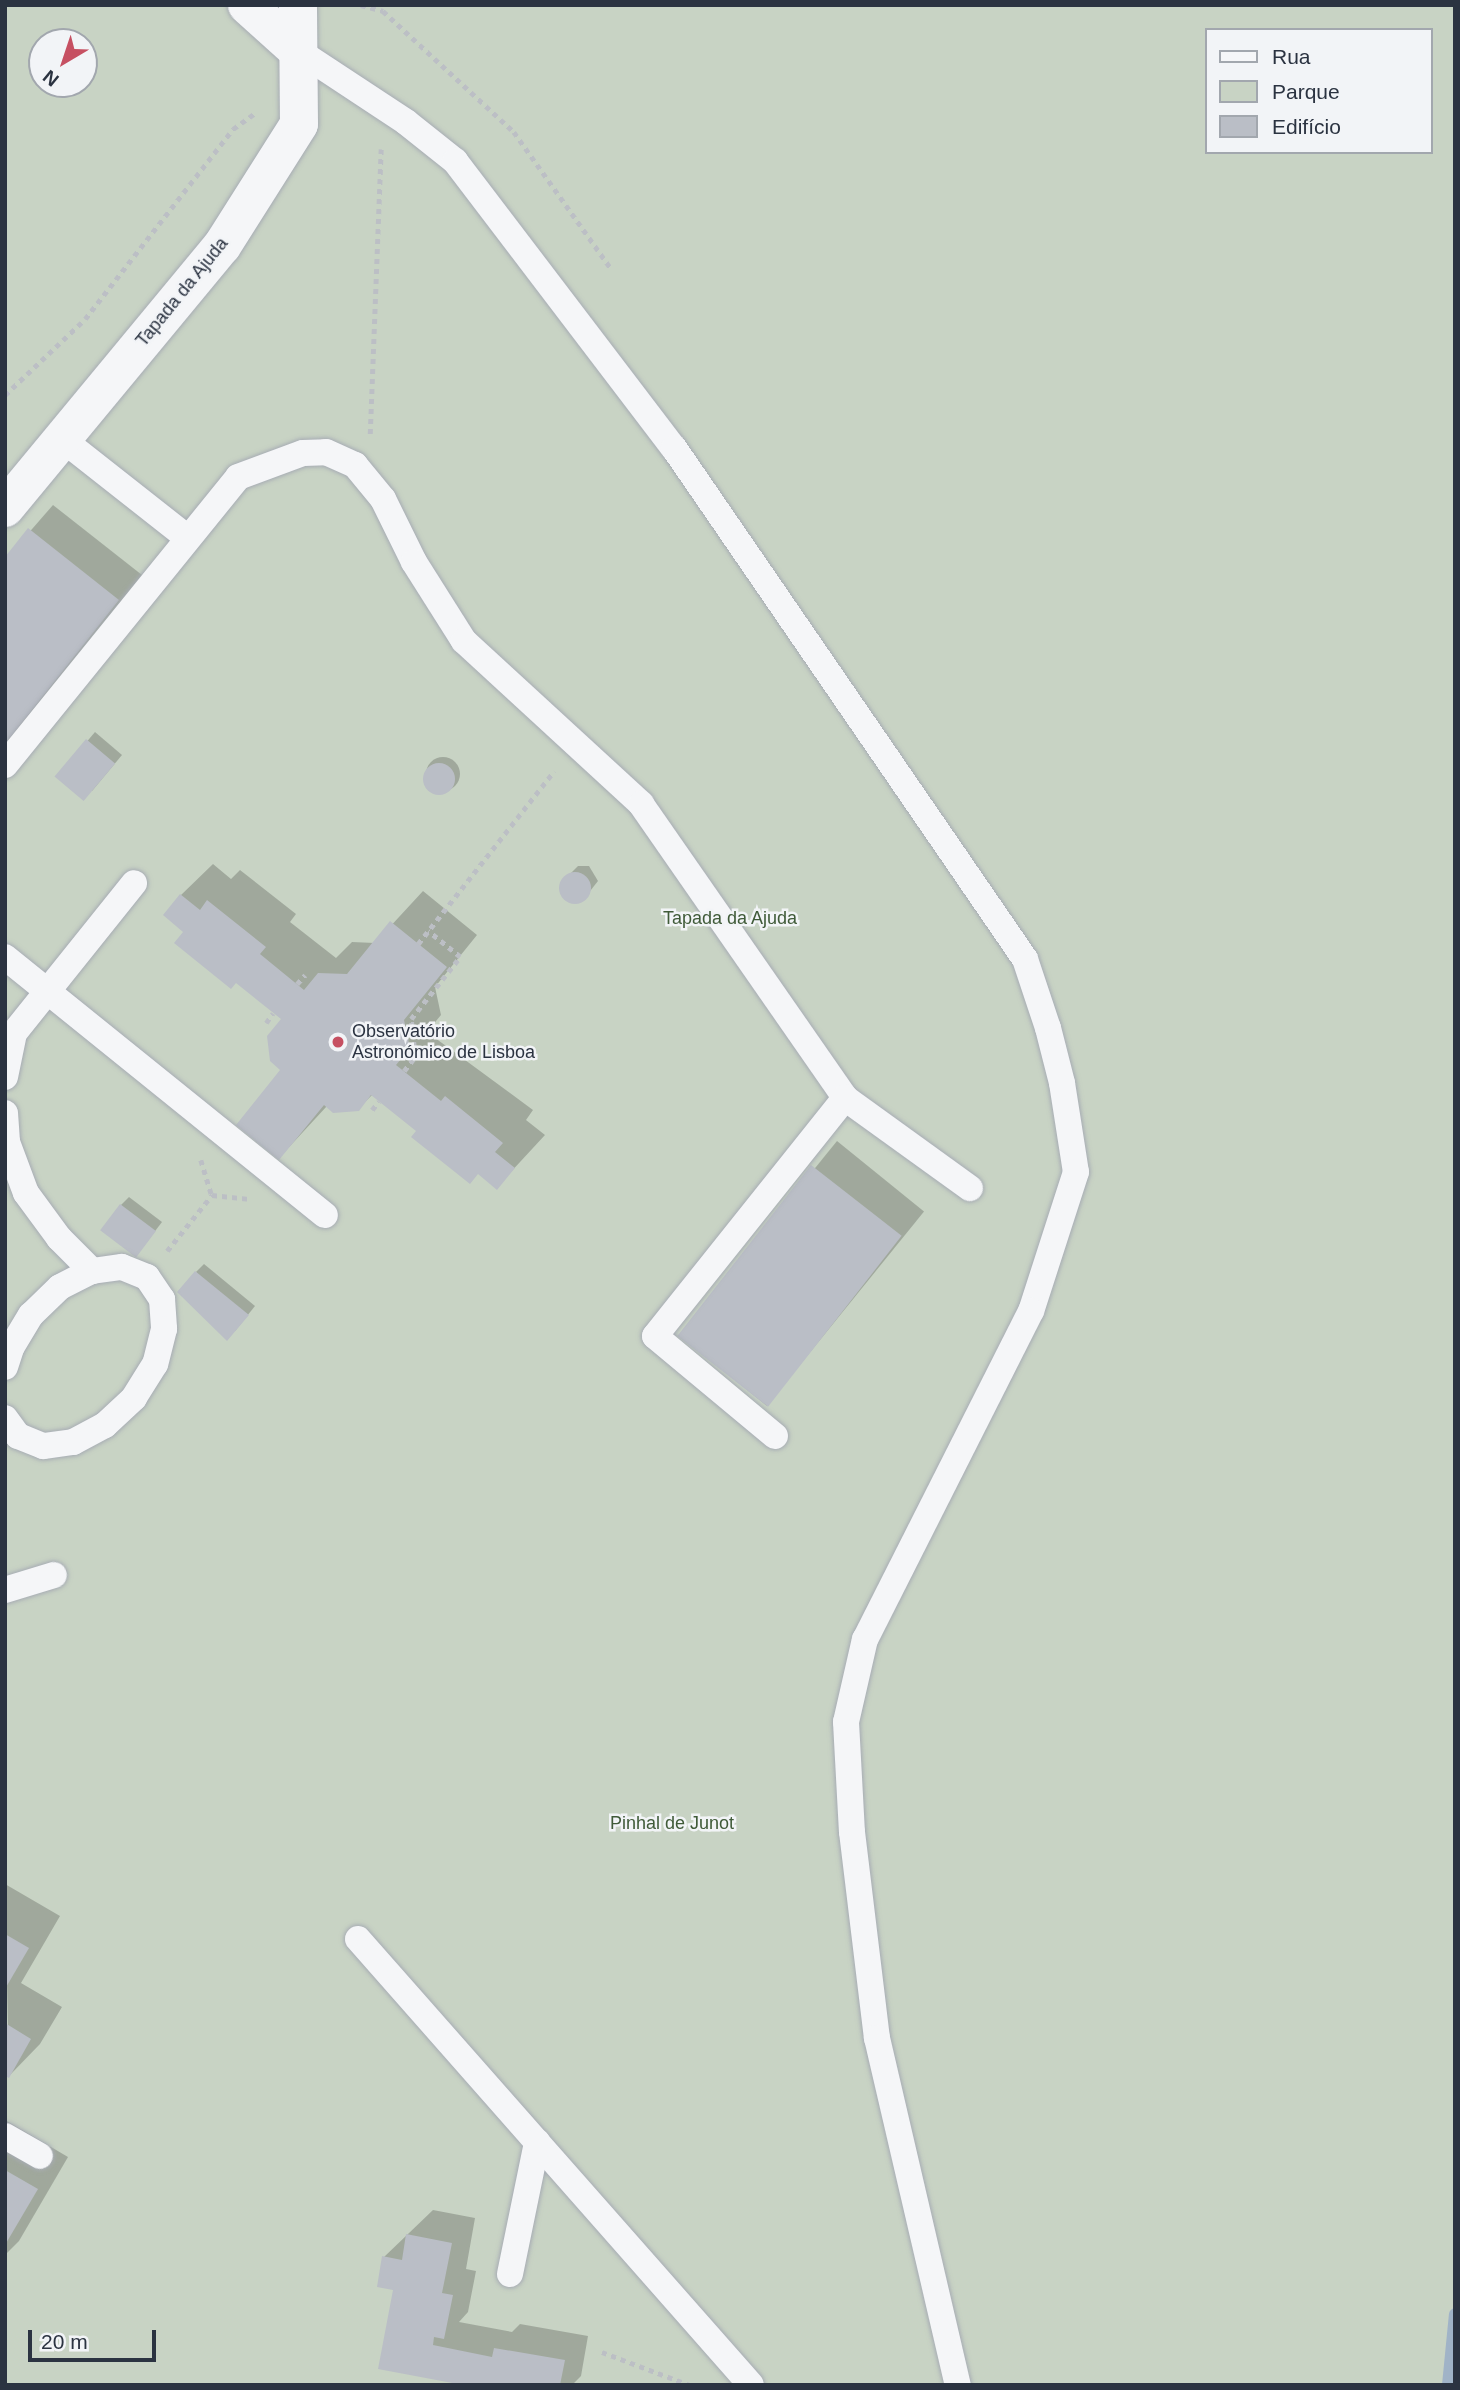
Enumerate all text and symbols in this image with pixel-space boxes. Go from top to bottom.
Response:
north arrow [28,28,98,98]
legend [1204,28,1432,154]
text: Rua [1272,45,1311,68]
text: N [39,66,63,91]
text: Parque [1272,80,1340,103]
text: Edifício [1272,115,1341,138]
street label: Tapada da Ajuda [131,233,233,351]
park label: Tapada da Ajuda [662,907,798,929]
place label: Observatório Astronómico de Lisboa [352,1021,535,1064]
marker: Observatório Astronómico de Lisboa [330,1034,346,1050]
park label: Pinhal de Junot [610,1812,734,1834]
scale bar [32,2316,159,2360]
text: 20 m [41,2330,88,2353]

